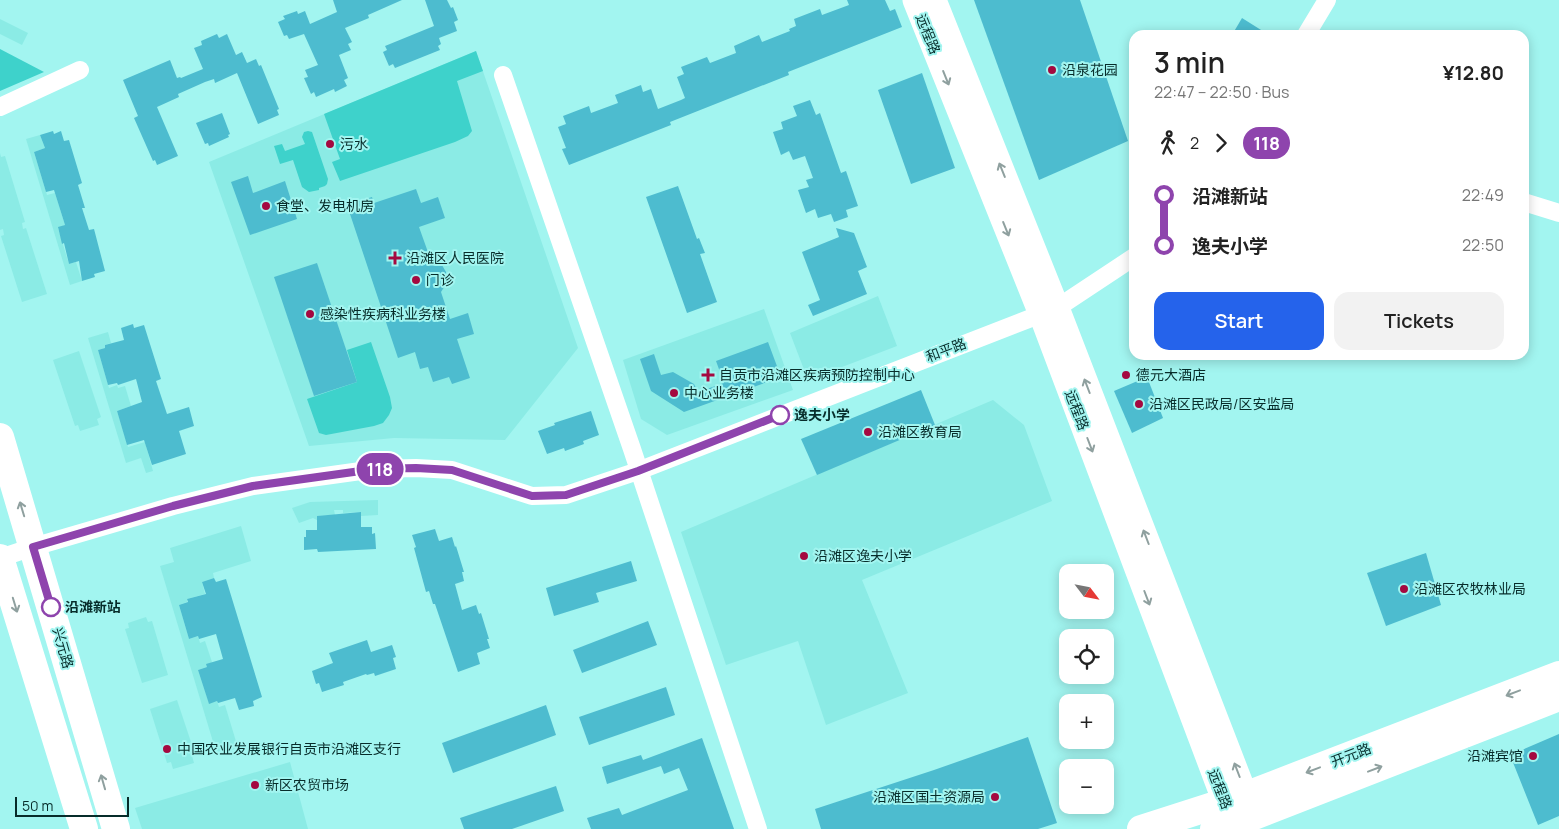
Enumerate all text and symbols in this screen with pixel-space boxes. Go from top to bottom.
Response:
street label: 远程路 [912,11,945,57]
text: 3 min [1154,43,1225,81]
place label: 沿泉花园 [1062,60,1118,79]
text: ¥12.80 [1443,60,1504,86]
marker: 沿泉花园 [1046,64,1058,76]
one-way arrow [942,70,951,85]
text: 22:47 – 22:50 · Bus [1154,81,1289,103]
icon: walk [1154,129,1182,157]
icon: forward [1207,129,1235,157]
text: 118 [1253,131,1280,155]
text: 2 [1190,132,1199,154]
place label: 污水 [340,134,368,153]
marker: 污水 [324,138,336,150]
one-way arrow [997,162,1006,178]
text: 沿滩新站 [1192,183,1268,209]
text: 22:49 [1462,184,1504,206]
place label: 食堂、发电机房 [276,196,374,215]
marker: 食堂、发电机房 [260,200,272,212]
one-way arrow [1003,221,1012,236]
text: 逸夫小学 [1192,233,1268,259]
text: 22:50 [1462,234,1504,256]
place label: 沿滩区人民医院 [406,248,504,267]
marker: 沿滩区人民医院 [388,251,402,265]
place label: 门诊 [426,270,454,289]
marker: 门诊 [410,274,422,286]
button: Start [1154,292,1324,350]
button: Tickets [1334,292,1504,350]
place label: 感染性疾病科业务楼 [320,304,446,323]
marker: 感染性疾病科业务楼 [304,308,316,320]
street label: 和平路 [923,333,969,366]
place label: 自贡市沿滩区疾病预防控制中心 [719,365,915,384]
place label: 德元大酒店 [1136,365,1206,384]
marker: 自贡市沿滩区疾病预防控制中心 [701,368,715,382]
marker: 德元大酒店 [1120,369,1132,381]
one-way arrow [1082,379,1092,394]
place label: 中心业务楼 [684,383,754,402]
marker: 中心业务楼 [668,387,680,399]
street label: 远程路 [1061,387,1094,433]
place label: 沿滩区民政局/区安监局 [1149,394,1294,413]
marker: 沿滩区民政局/区安监局 [1133,398,1145,410]
marker: 逸夫小学 [770,405,790,425]
place label: 逸夫小学 [794,405,850,424]
place label: 沿滩区教育局 [878,422,962,441]
marker: 沿滩区教育局 [862,426,874,438]
one-way arrow [1086,437,1095,453]
line badge: 118 [351,453,409,485]
text: 118 [367,457,393,481]
one-way arrow [16,501,26,517]
one-way arrow [1141,530,1150,545]
place label: 沿滩区逸夫小学 [814,546,912,565]
marker: 沿滩区逸夫小学 [798,550,810,562]
north arrow [1059,564,1114,619]
map controls [1059,564,1114,814]
place label: 沿滩区农牧林业局 [1414,579,1526,598]
marker: 沿滩区农牧林业局 [1398,583,1410,595]
one-way arrow [1144,590,1153,605]
one-way arrow [10,596,20,612]
marker: 沿滩新站 [41,597,61,617]
place label: 沿滩新站 [65,597,121,616]
street label: 兴元路 [49,625,78,671]
button: locate [1059,629,1114,684]
one-way arrow [1506,689,1521,698]
button: + [1059,694,1114,749]
street label: 开元路 [1328,738,1374,771]
place label: 中国农业发展银行自贡市沿滩区支行 [177,739,401,758]
marker: 中国农业发展银行自贡市沿滩区支行 [161,743,173,755]
place label: 沿滩宾馆 [1467,746,1523,765]
marker: 沿滩宾馆 [1527,750,1539,762]
button: − [1059,759,1114,814]
one-way arrow [1232,763,1241,778]
one-way arrow [1366,764,1382,773]
street label: 远程路 [1204,766,1237,812]
one-way arrow [1306,766,1321,775]
one-way arrow [97,775,107,791]
place label: 新区农贸市场 [265,775,349,794]
marker: 新区农贸市场 [249,779,261,791]
place label: 沿滩区国土资源局 [873,787,985,806]
marker: 沿滩区国土资源局 [989,791,1001,803]
scale bar [15,794,129,817]
text: 50 m [22,796,53,815]

